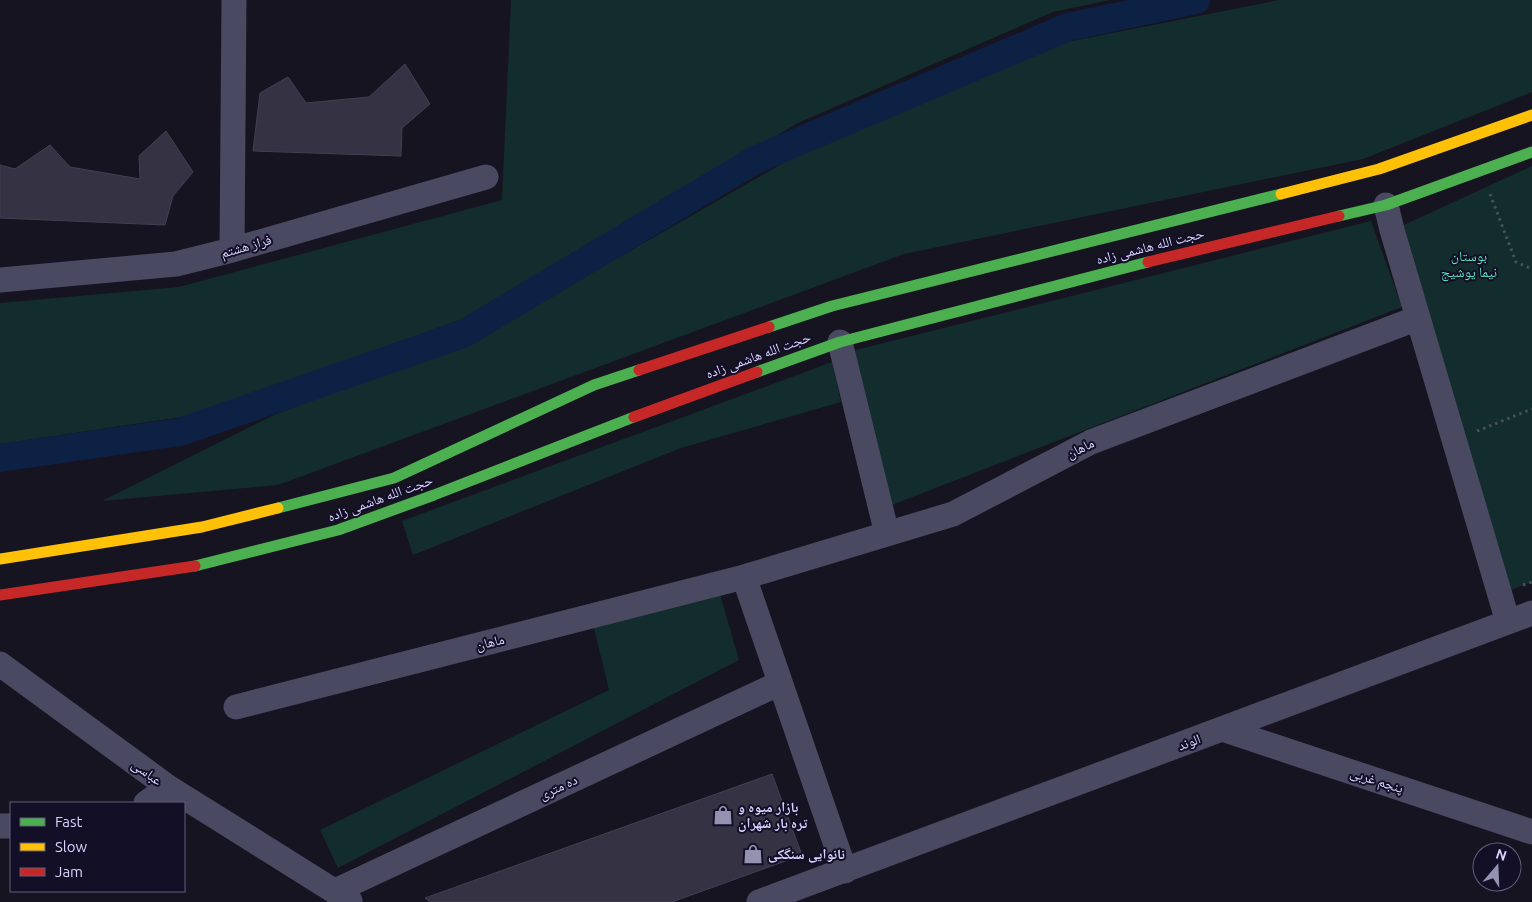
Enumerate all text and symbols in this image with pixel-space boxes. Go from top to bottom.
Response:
street label: حجت الله هاشمی زاده [1094,225,1206,268]
street label: فراز هشتم [219,231,274,263]
park label: بوستان نیما یوشیج [1441,248,1497,282]
street label: حجت الله هاشمی زاده [703,328,813,382]
street label: ماهان [1064,434,1097,462]
street label: حجت الله هاشمی زاده [325,471,435,525]
street label: ماهان [474,631,506,654]
street label: الوند [1175,730,1203,755]
street label: عباسی [128,756,165,789]
street label: پنجم غربی [1348,764,1406,798]
street label: ده متری [536,771,580,804]
place label: بازار میوه و تره بار شهران [738,799,808,832]
legend [10,802,185,892]
shop icon: بازار میوه و تره بار شهران [712,804,734,826]
text: Fast [55,813,83,830]
text: Slow [55,838,88,855]
north arrow [1472,842,1522,892]
shop icon: نانوایی سنگکی [742,843,764,865]
text: N [1494,845,1509,864]
place label: نانوایی سنگکی [768,846,845,863]
text: Jam [55,863,83,880]

